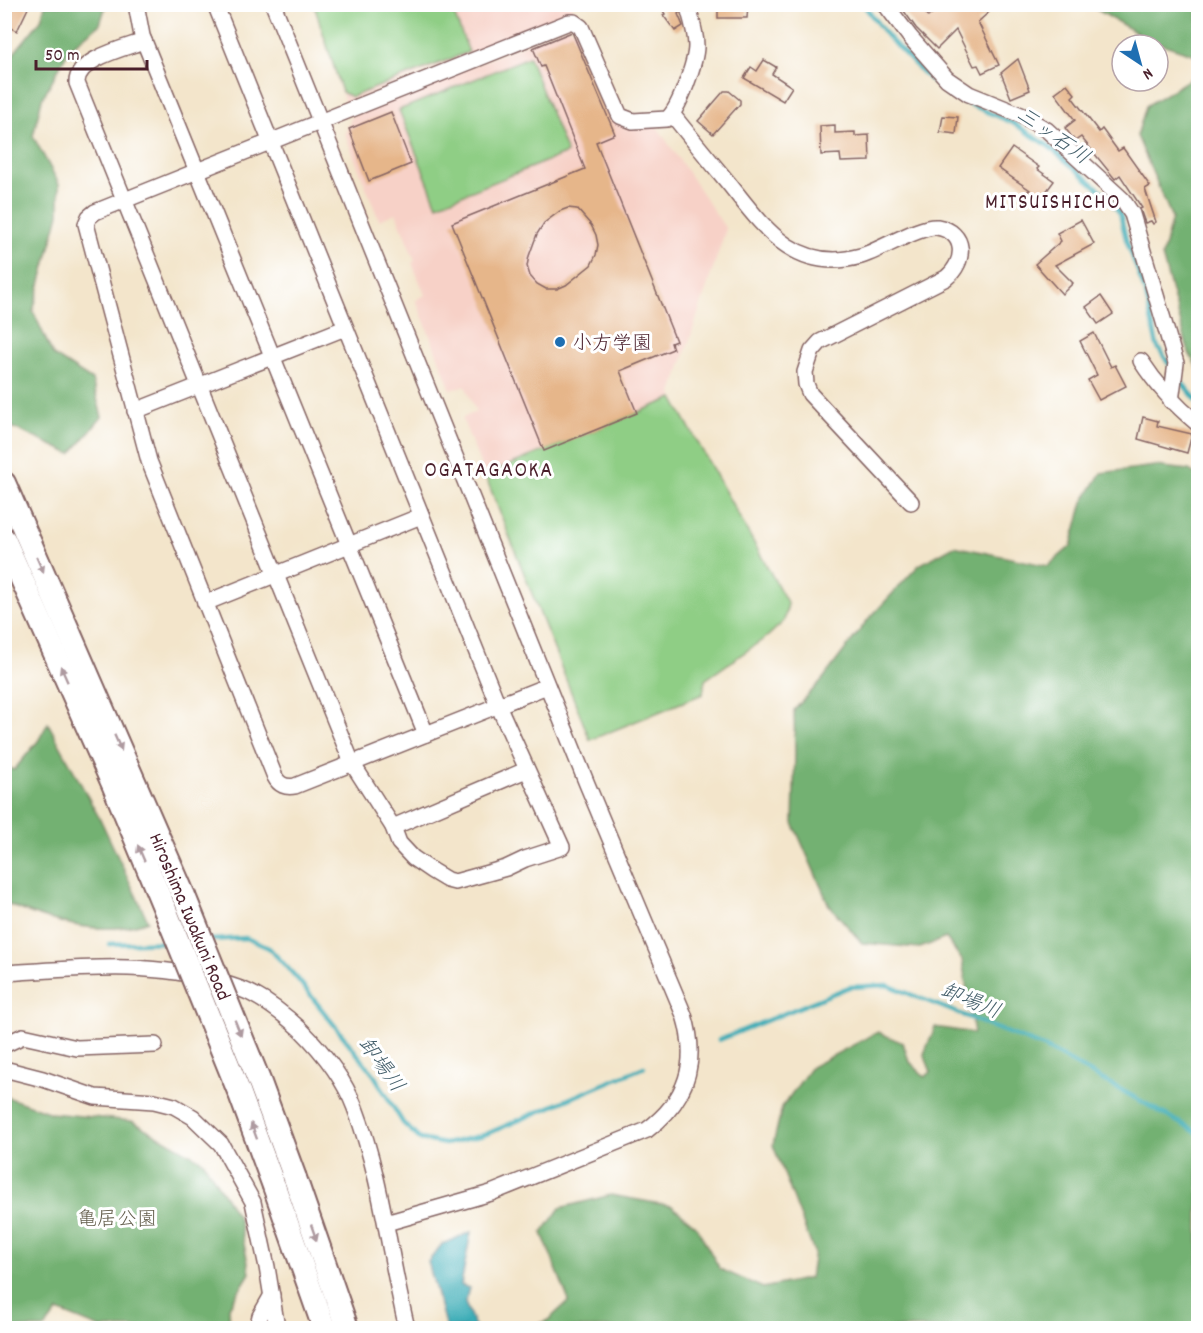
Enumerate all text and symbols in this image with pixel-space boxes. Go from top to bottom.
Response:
scale bar [36,33,147,71]
north arrow [1110,33,1170,93]
text: 50 m [45,44,80,69]
text: N [1137,61,1157,85]
water label: 三ッ石川 [1009,101,1095,174]
district label: MITSUISHICHO [985,188,1121,219]
place label: 小方学園 [572,331,652,359]
marker: 小方学園 [553,335,567,349]
district label: OGATAGAOKA [424,456,554,487]
one-way arrow [35,556,45,574]
one-way arrow [59,664,69,682]
one-way arrow [113,735,123,753]
street label: Hiroshima Iwakuni Road [140,829,236,1005]
one-way arrow [136,843,146,861]
water label: 卸場川 [935,977,1005,1028]
one-way arrow [234,1019,243,1037]
water label: 卸場川 [349,1031,410,1100]
one-way arrow [249,1122,258,1140]
park label: 亀居公園 [77,1207,157,1235]
one-way arrow [310,1224,320,1242]

